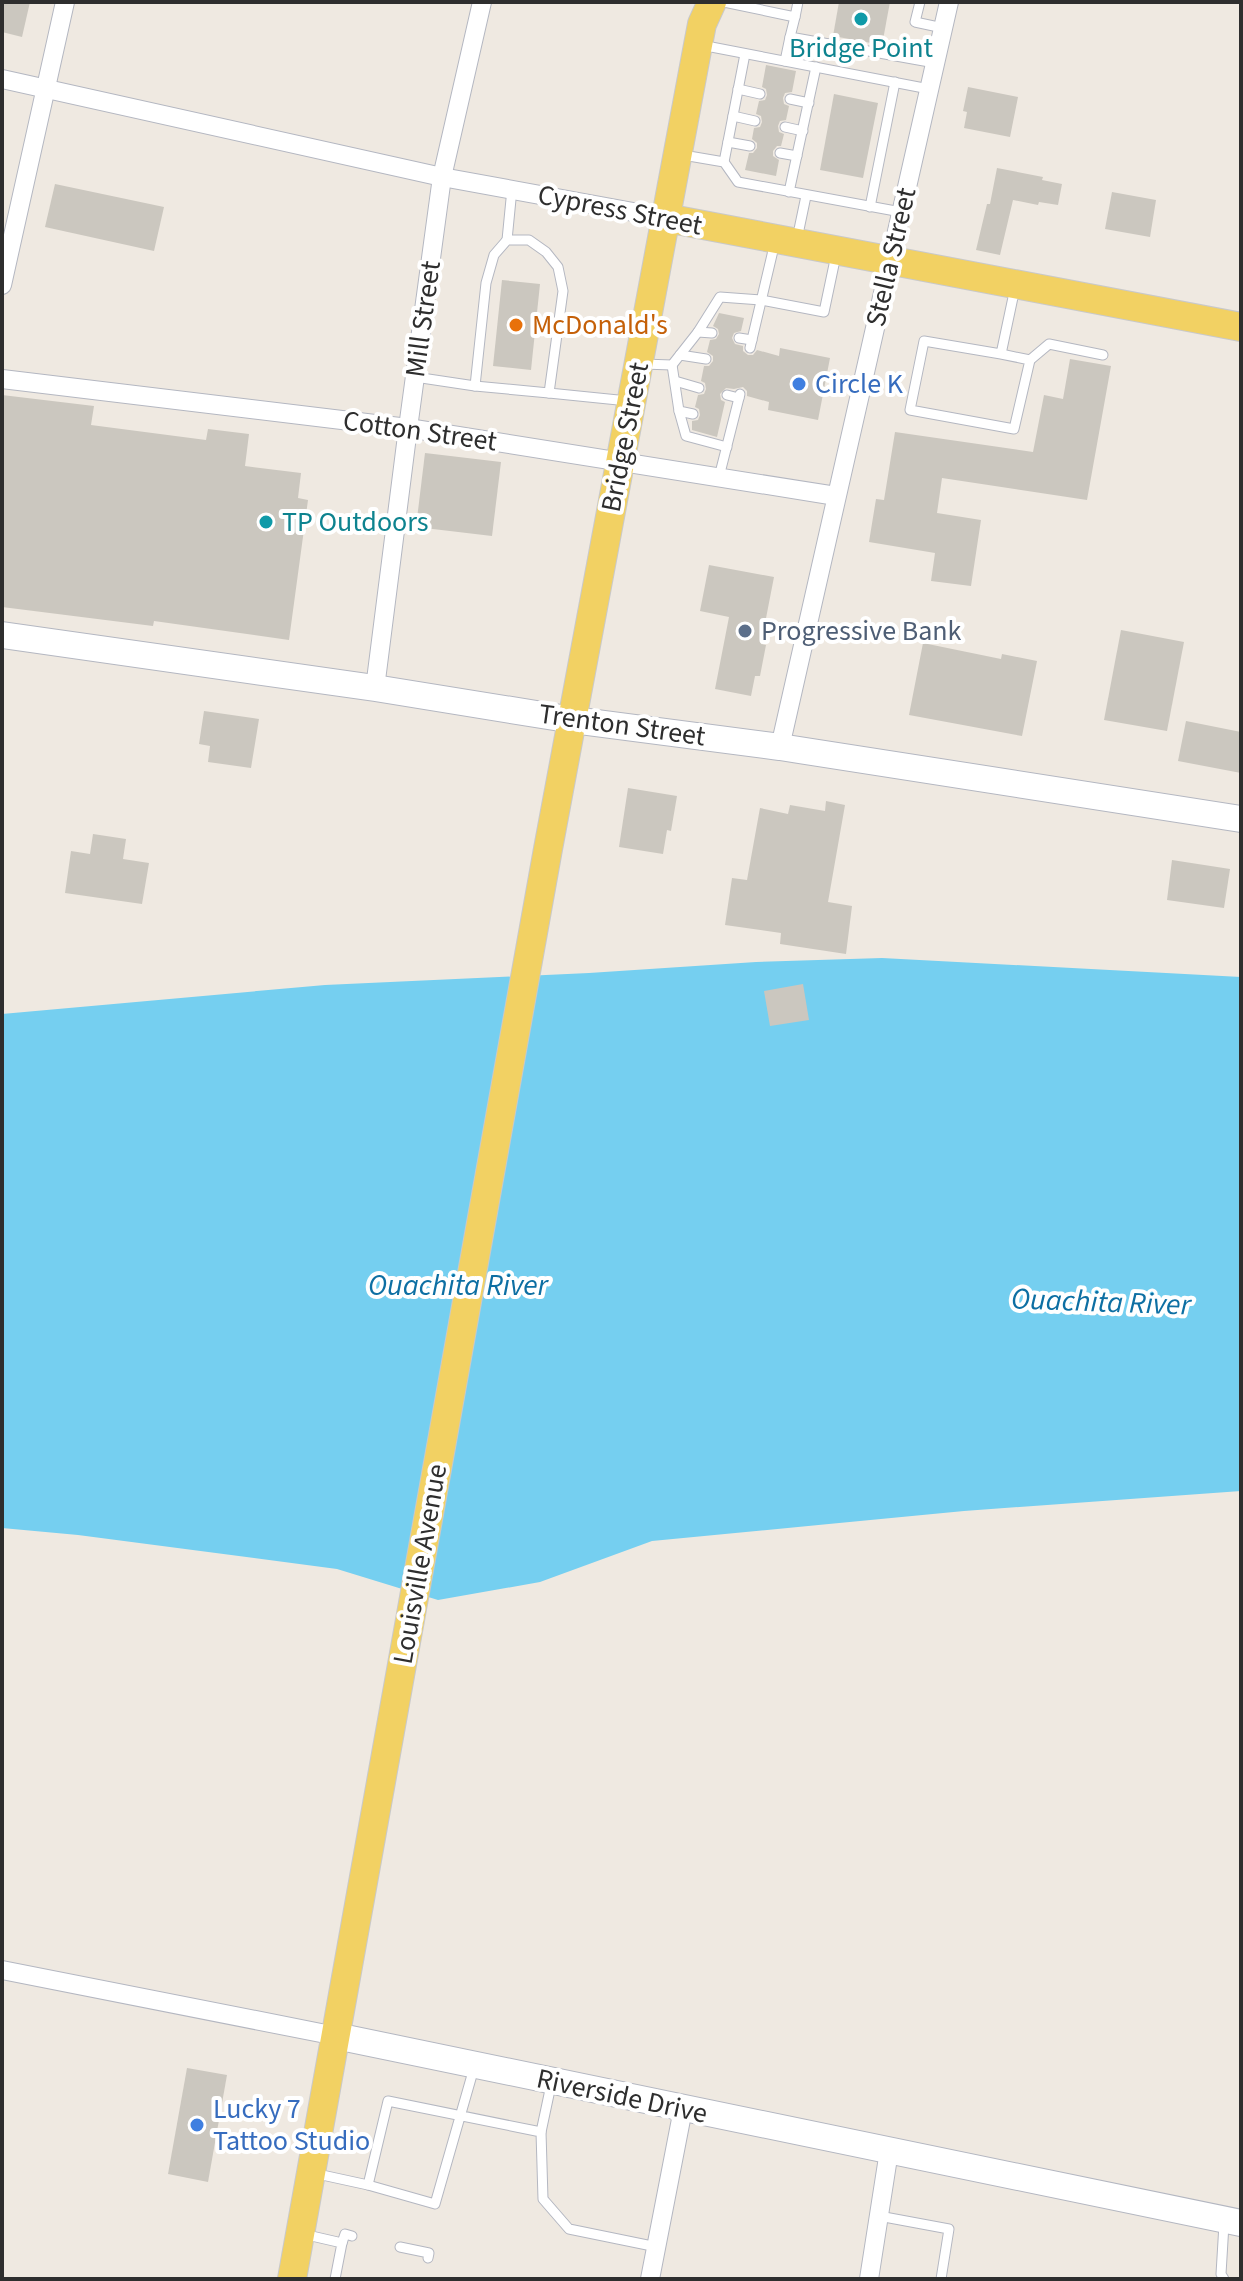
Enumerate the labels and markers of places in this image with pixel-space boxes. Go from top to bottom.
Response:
marker: Bridge Point [852,10,870,28]
place label: Bridge Point [789,28,933,68]
place label: McDonald's [532,305,668,345]
marker: McDonald's [507,316,525,334]
place label: Circle K [815,364,904,404]
marker: Circle K [790,375,808,393]
place label: TP Outdoors [282,502,429,542]
marker: TP Outdoors [257,513,275,531]
place label: Progressive Bank [761,611,962,651]
marker: Progressive Bank [736,622,754,640]
place label: Lucky 7 Tattoo Studio [213,2089,370,2161]
marker: Lucky 7 Tattoo Studio [188,2116,206,2134]

